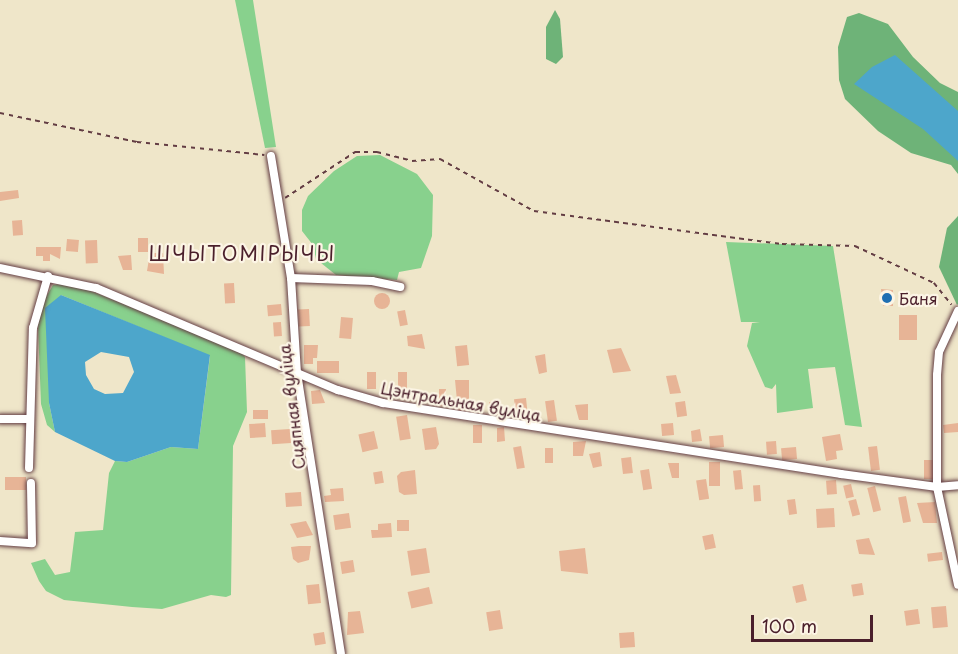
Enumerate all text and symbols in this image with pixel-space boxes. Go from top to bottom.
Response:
district label: ШЧЫТОМІРЫЧЫ [149,241,335,265]
place label: Баня [899,288,938,308]
marker: Баня [880,291,894,305]
street label: Сцяпная вуліца [274,343,308,471]
street label: Цэнтральная вуліца [379,377,543,425]
scale bar [754,603,876,641]
text: 100 m [762,612,817,639]

